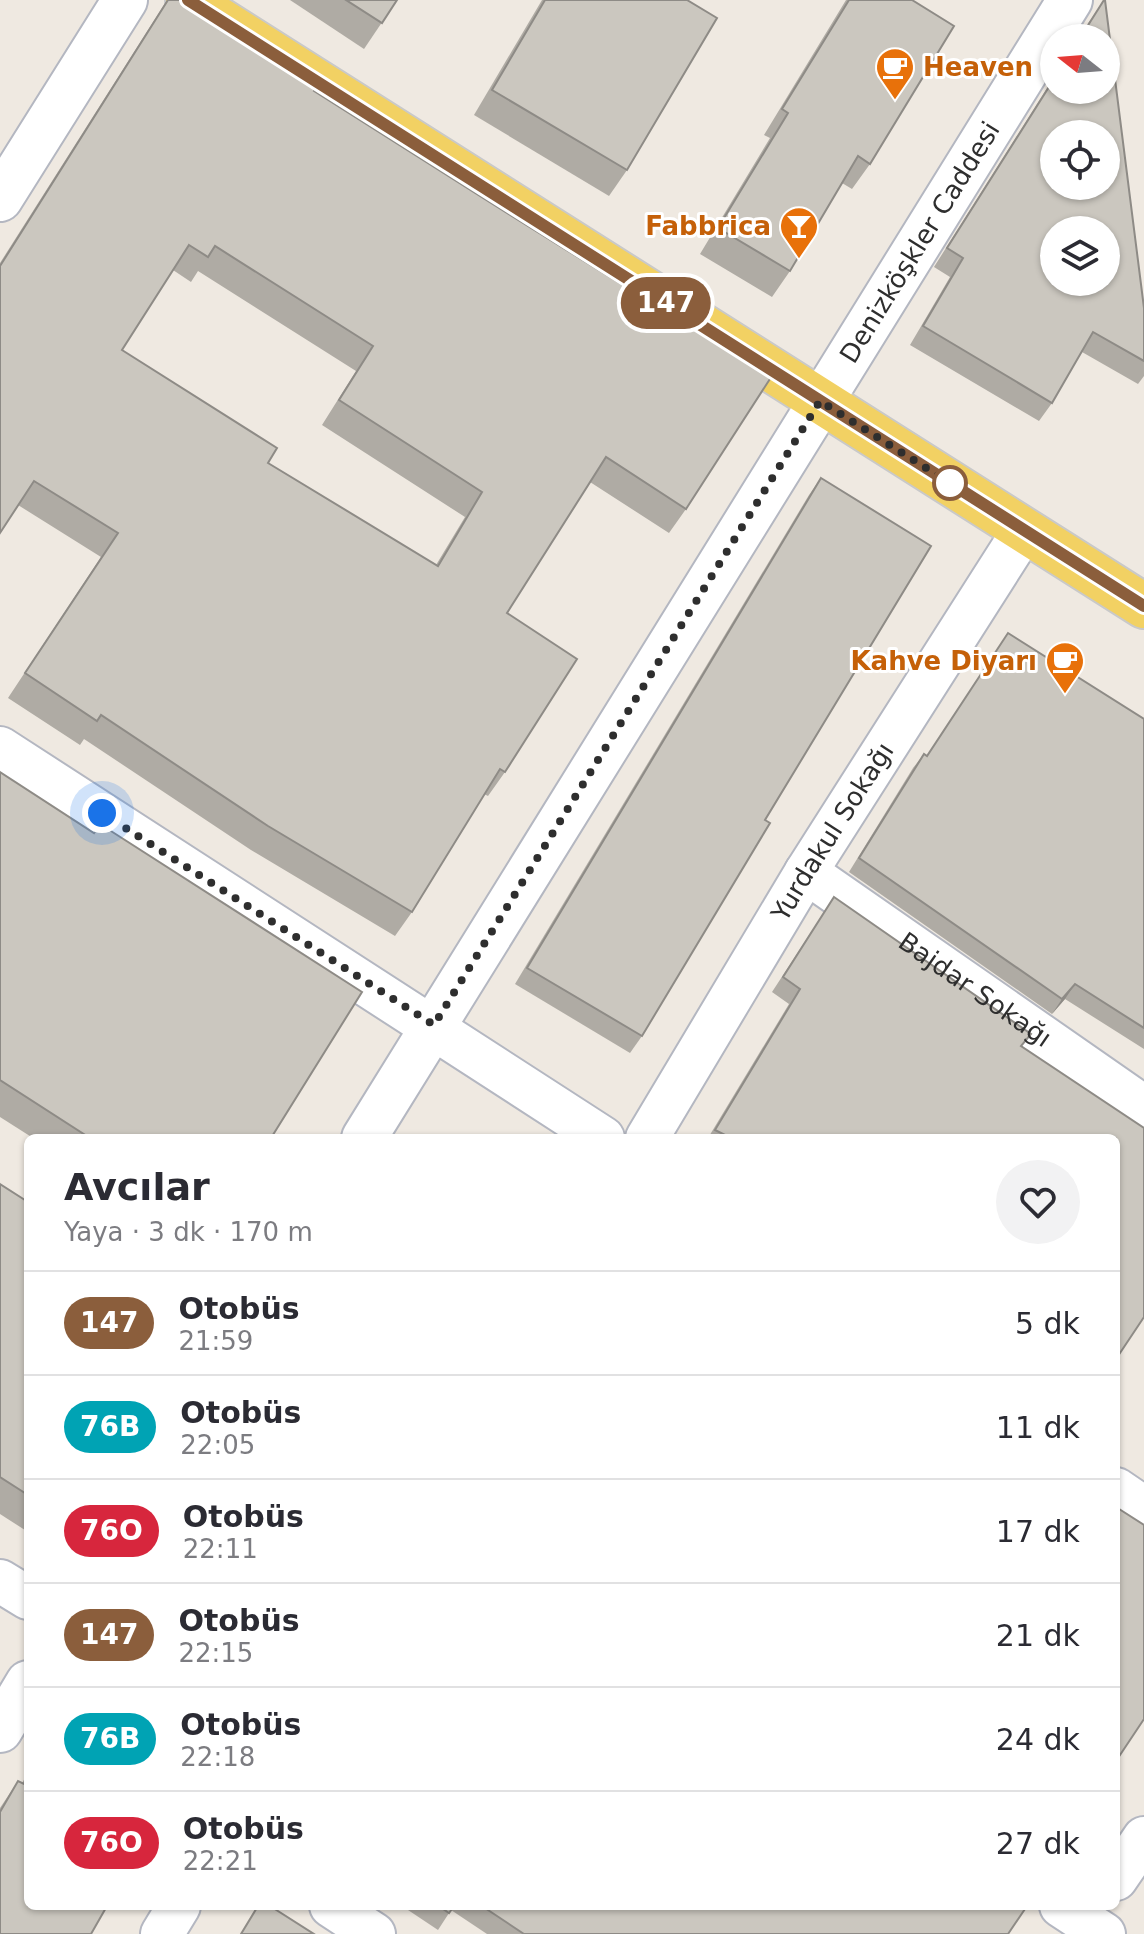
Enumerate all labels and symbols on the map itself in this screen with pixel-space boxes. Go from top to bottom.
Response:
north arrow [1040,24,1120,104]
cafe icon: Heaven [874,46,916,101]
place label: Heaven [923,52,1033,82]
street label: Denizköşkler Caddesi [834,116,1006,368]
bar icon: Fabbrica [778,205,820,260]
place label: Fabbrica [645,211,771,241]
line badge: 147 [620,277,712,329]
unlabelled marker [933,466,967,500]
cafe icon: Kahve Diyarı [1044,640,1086,695]
place label: Kahve Diyarı [850,646,1037,676]
street label: Yurdakul Sokağı [765,737,900,927]
your location [82,793,122,833]
street label: Bajdar Sokağı [893,926,1057,1053]

